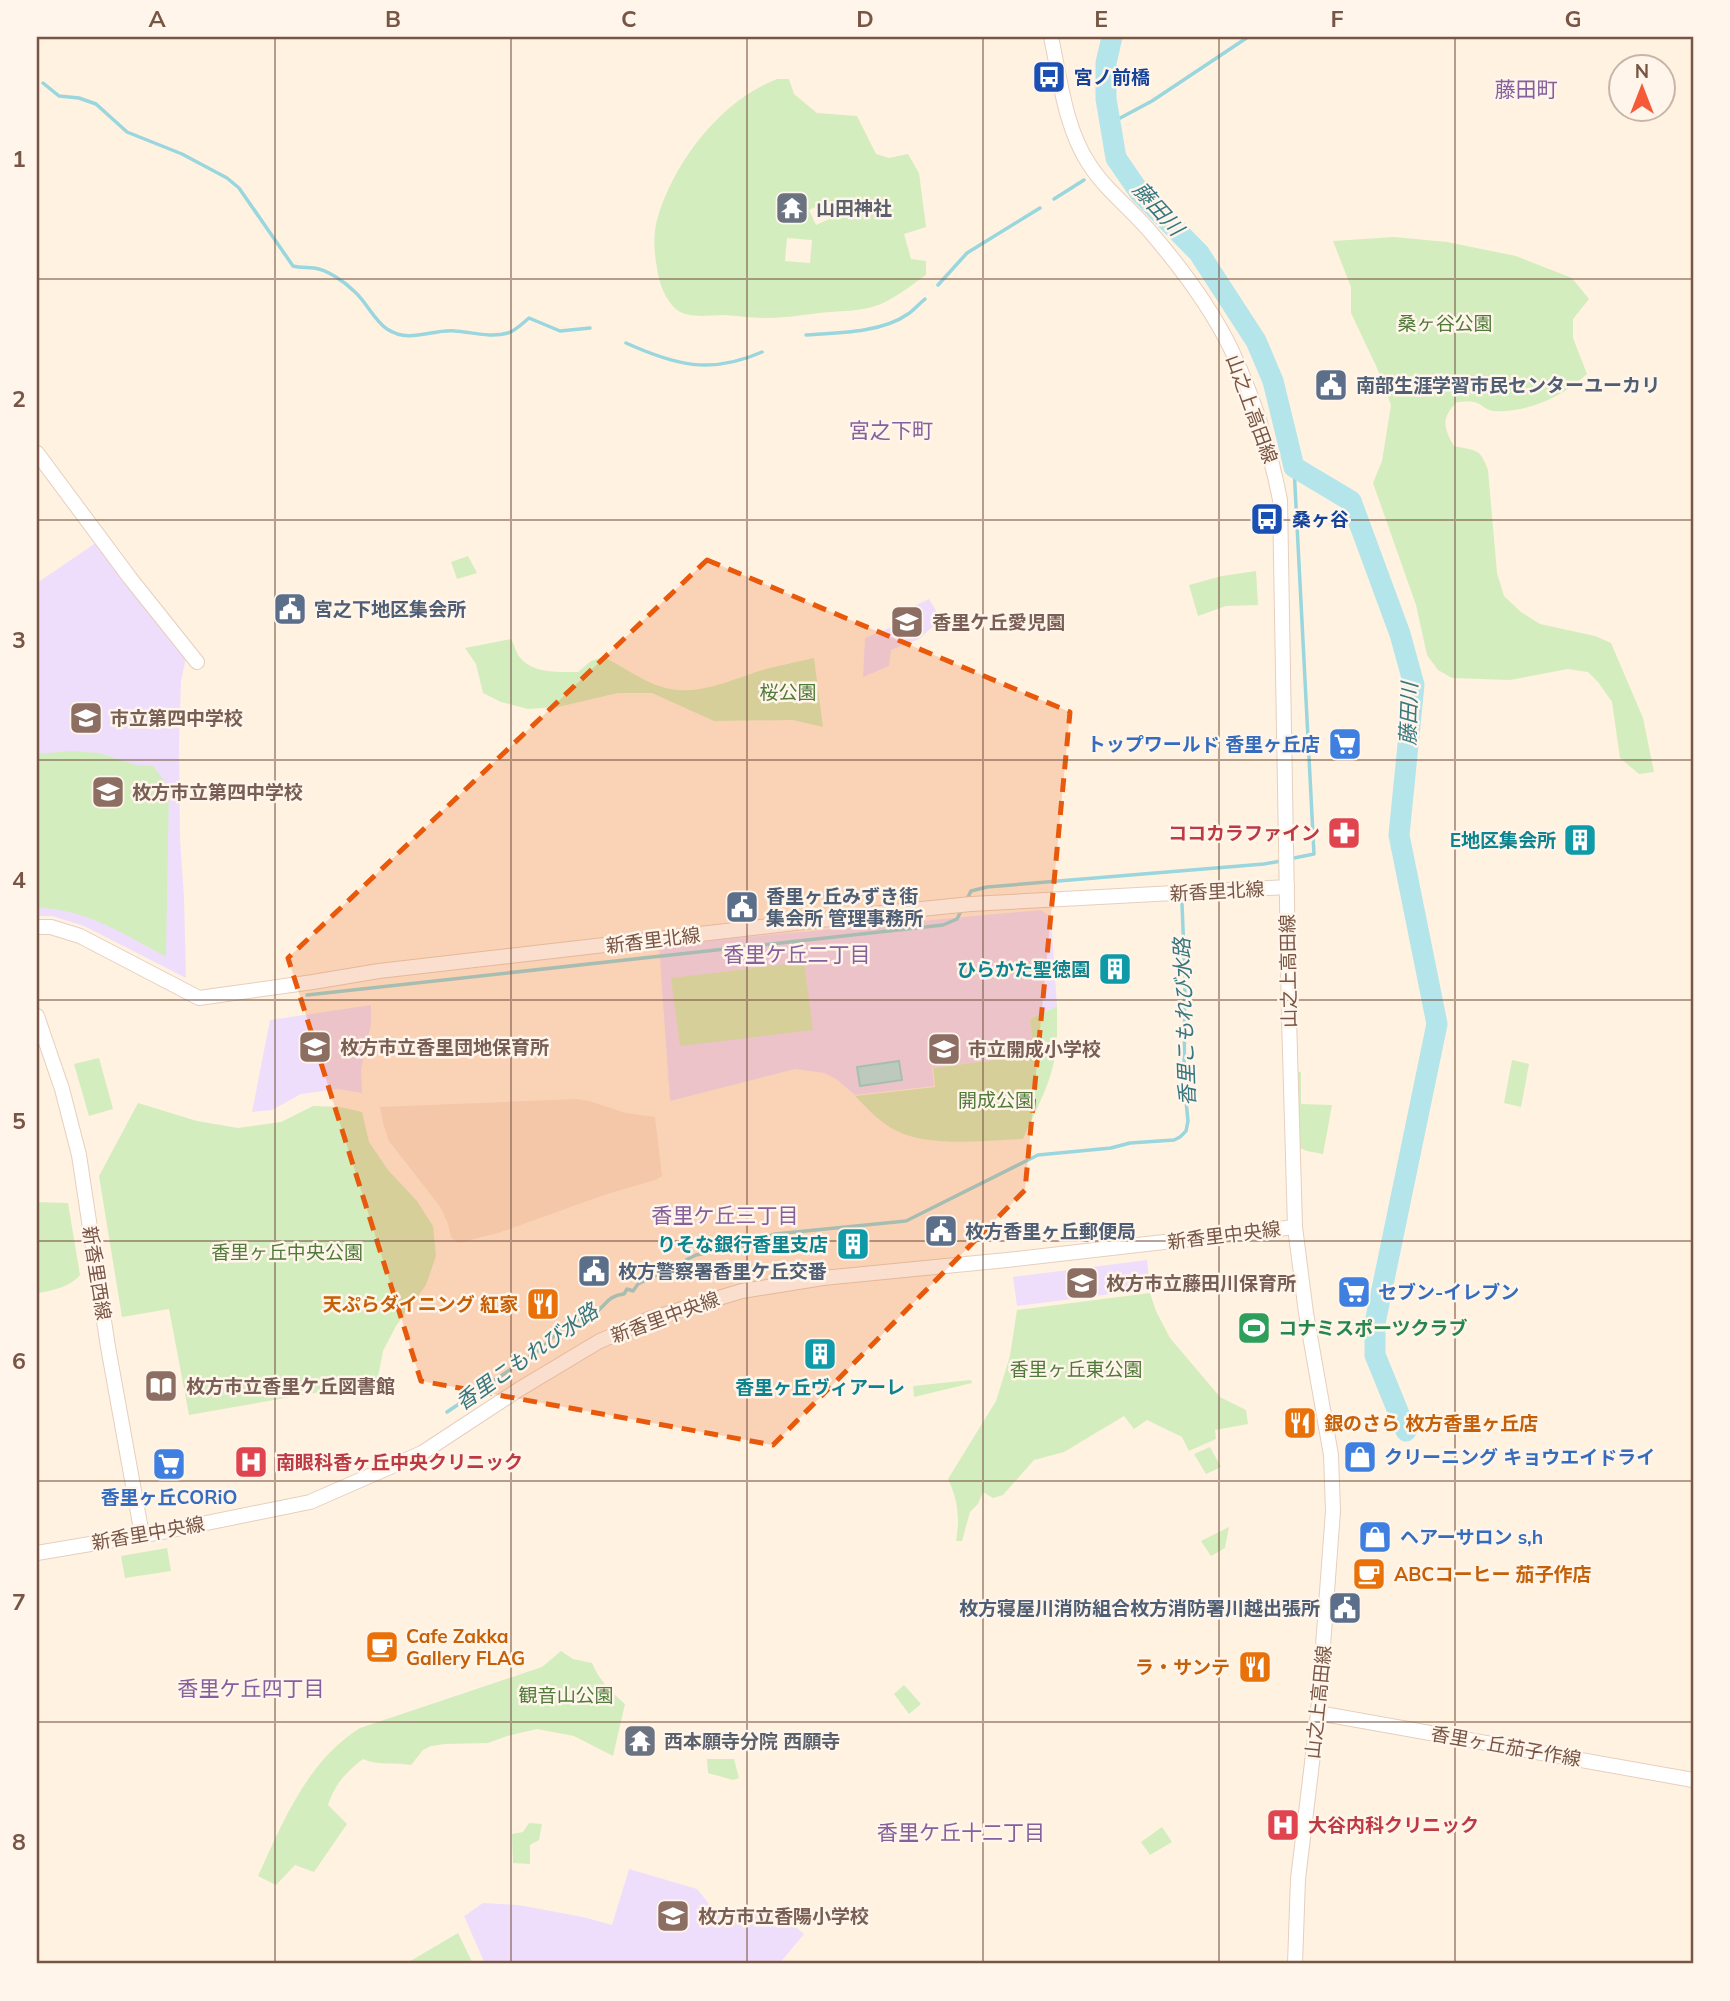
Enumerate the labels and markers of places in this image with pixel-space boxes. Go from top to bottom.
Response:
bus stop icon: 宮ノ前橋 [1030,58,1068,96]
place label: 宮ノ前橋 [1074,65,1150,89]
temple icon: 山田神社 [773,189,811,227]
place label: 山田神社 [816,196,892,220]
public building icon: 南部生涯学習市民センターユーカリ [1312,366,1350,404]
place label: 南部生涯学習市民センターユーカリ [1356,373,1660,397]
bus stop icon: 桑ヶ谷 [1248,500,1286,538]
place label: 桑ヶ谷 [1292,507,1349,531]
public building icon: 宮之下地区集会所 [271,590,309,628]
place label: 宮之下地区集会所 [314,597,466,621]
school or university icon: 香里ケ丘愛児園 [888,603,926,641]
place label: 香里ケ丘愛児園 [932,610,1065,634]
school or university icon: 市立第四中学校 [67,699,105,737]
place label: 市立第四中学校 [110,706,243,730]
supermarket icon: トップワールド 香里ヶ丘店 [1326,725,1364,763]
place label: トップワールド 香里ヶ丘店 [1087,732,1320,756]
school or university icon: 枚方市立第四中学校 [89,773,127,811]
place label: 枚方市立第四中学校 [132,780,303,804]
pharmacy icon: ココカラファイン [1325,814,1363,852]
place label: ココカラファイン [1168,821,1320,845]
building icon: E地区集会所 [1561,821,1599,859]
place label: E地区集会所 [1450,828,1556,852]
place label: 香里ヶ丘みずき街 集会所 管理事務所 [766,884,923,930]
public building icon: 香里ヶ丘みずき街 集会所 管理事務所 [723,888,761,926]
building icon: ひらかた聖徳園 [1096,950,1134,988]
place label: ひらかた聖徳園 [957,957,1090,981]
school or university icon: 枚方市立香里団地保育所 [296,1028,334,1066]
school or university icon: 市立開成小学校 [925,1030,963,1068]
place label: 枚方市立香里団地保育所 [340,1035,549,1059]
place label: 市立開成小学校 [968,1037,1101,1061]
public building icon: 枚方香里ヶ丘郵便局 [922,1212,960,1250]
place label: 枚方香里ヶ丘郵便局 [965,1219,1136,1243]
building icon: りそな銀行香里支店 [834,1225,872,1263]
place label: りそな銀行香里支店 [657,1232,828,1256]
public building icon: 枚方警察署香里ケ丘交番 [575,1252,613,1290]
place label: 枚方警察署香里ケ丘交番 [618,1259,827,1283]
school or university icon: 枚方市立藤田川保育所 [1063,1264,1101,1302]
place label: 枚方市立藤田川保育所 [1106,1271,1296,1295]
supermarket icon: セブン-イレブン [1335,1273,1373,1311]
place label: セブン-イレブン [1378,1280,1519,1304]
restaurant icon: 天ぷらダイニング 紅家 [524,1285,562,1323]
place label: 天ぷらダイニング 紅家 [323,1292,518,1316]
sports icon: コナミスポーツクラブ [1235,1309,1273,1347]
place label: コナミスポーツクラブ [1278,1316,1468,1340]
building icon: 香里ヶ丘ヴィアーレ [801,1335,839,1373]
library icon: 枚方市立香里ケ丘図書館 [142,1367,180,1405]
place label: 枚方市立香里ケ丘図書館 [186,1374,395,1398]
place label: 香里ヶ丘ヴィアーレ [735,1375,905,1399]
restaurant icon: 銀のさら 枚方香里ヶ丘店 [1281,1404,1319,1442]
place label: 銀のさら 枚方香里ヶ丘店 [1324,1411,1538,1435]
shop icon: クリーニング キョウエイドライ [1341,1438,1379,1476]
hospital icon: 南眼科香ヶ丘中央クリニック [232,1443,270,1481]
supermarket icon: 香里ヶ丘CORiO [150,1445,188,1483]
place label: クリーニング キョウエイドライ [1384,1445,1655,1469]
place label: 南眼科香ヶ丘中央クリニック [276,1450,523,1474]
place label: 香里ヶ丘CORiO [101,1485,237,1509]
shop icon: ヘアーサロン s,h [1356,1518,1394,1556]
place label: ヘアーサロン s,h [1400,1525,1543,1549]
cafe icon: ABCコーヒー 茄子作店 [1350,1555,1388,1593]
place label: ABCコーヒー 茄子作店 [1394,1562,1592,1586]
public building icon: 枚方寝屋川消防組合枚方消防署川越出張所 [1326,1589,1364,1627]
place label: 枚方寝屋川消防組合枚方消防署川越出張所 [959,1596,1320,1620]
place label: Cafe Zakka Gallery FLAG [406,1624,525,1670]
cafe icon: Cafe Zakka Gallery FLAG [363,1628,401,1666]
restaurant icon: ラ・サンテ [1236,1648,1274,1686]
place label: ラ・サンテ [1135,1655,1230,1679]
temple icon: 西本願寺分院 西願寺 [621,1722,659,1760]
place label: 西本願寺分院 西願寺 [664,1729,840,1753]
hospital icon: 大谷内科クリニック [1264,1806,1302,1844]
place label: 大谷内科クリニック [1308,1813,1479,1837]
school or university icon: 枚方市立香陽小学校 [654,1897,692,1935]
place label: 枚方市立香陽小学校 [698,1904,869,1928]

